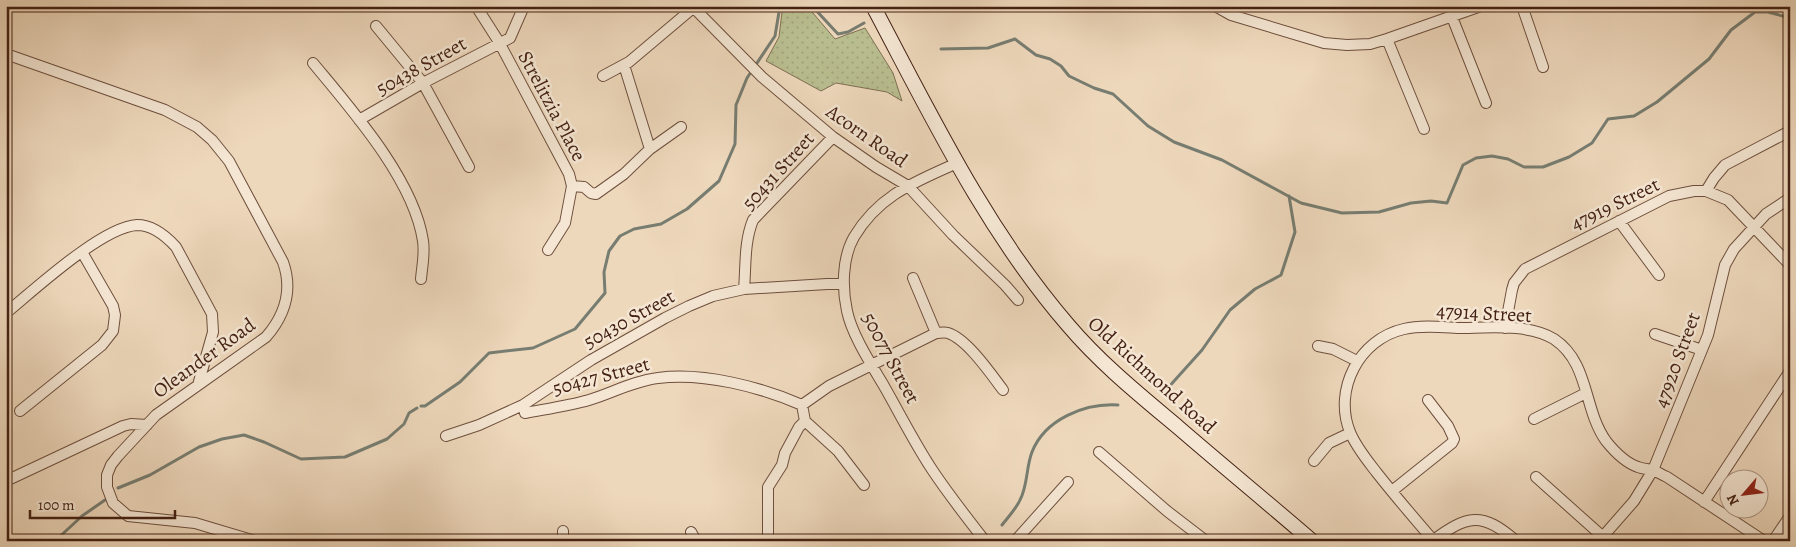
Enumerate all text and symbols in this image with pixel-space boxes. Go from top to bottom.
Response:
street label: 50438 Street [371,30,471,102]
street label: Strelitzia Place [512,46,592,166]
street label: Acorn Road [820,97,913,174]
street label: 50431 Street [736,126,821,216]
street label: 47919 Street [1566,171,1664,237]
street label: 50430 Street [579,283,680,355]
street label: 47914 Street [1436,297,1533,329]
street label: 50077 Street [856,308,927,409]
street label: 47920 Street [1647,308,1707,412]
street label: Old Richmond Road [1082,310,1222,440]
street label: Oleander Road [147,311,261,404]
street label: 50427 Street [550,350,653,402]
north arrow [1718,470,1768,520]
scale bar [30,487,175,519]
text: N [1722,491,1744,509]
text: 100 m [38,495,75,515]

